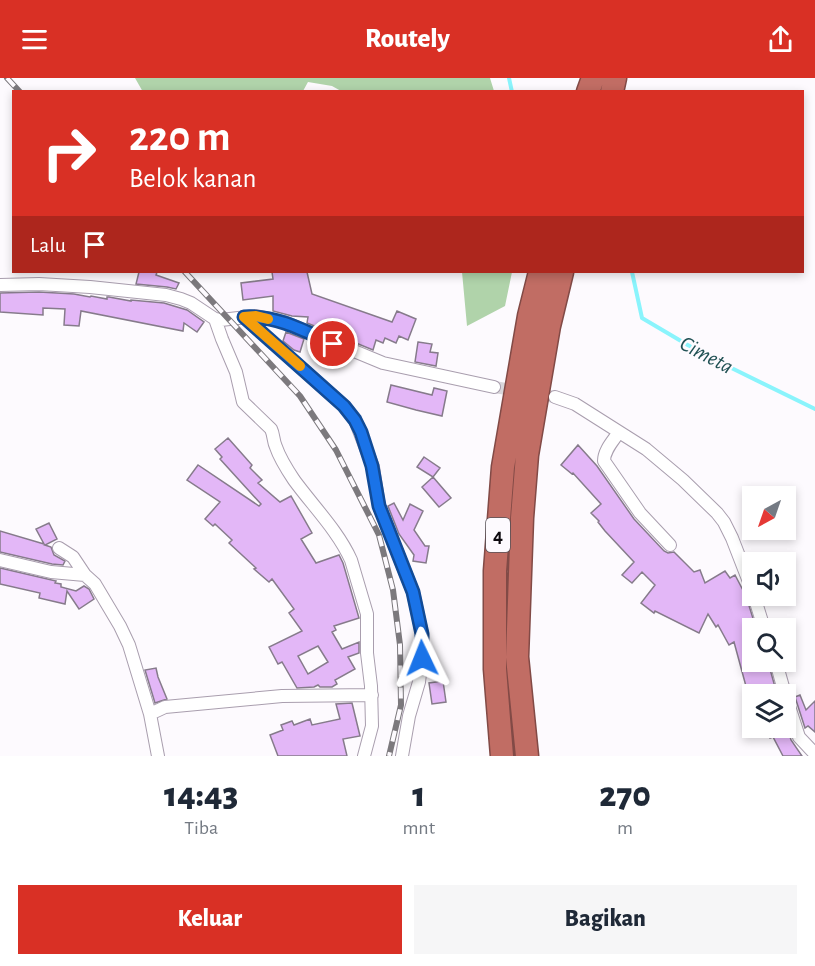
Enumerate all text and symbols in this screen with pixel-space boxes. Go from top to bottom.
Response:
icon: menu [18,23,51,56]
icon: share [764,23,797,56]
text: Routely [365,25,450,52]
icon: right [30,114,108,192]
text: 220 m [129,116,231,158]
text: Belok kanan [129,165,256,192]
icon: arrive [78,228,111,261]
text: Lalu [30,234,66,256]
pin [307,318,358,369]
icon: arrive [316,327,349,360]
water label: Cimeta [676,332,737,378]
north arrow [742,486,796,540]
map controls [742,486,796,738]
road number: 4 [486,518,510,552]
button: sound [742,552,796,606]
button: search [742,618,796,672]
position arrow [390,626,454,690]
button: layers [742,684,796,738]
text: 14:43 [164,777,238,813]
text: 1 [412,777,425,813]
text: 270 [599,777,651,813]
text: Tiba [184,818,218,838]
text: mnt [403,818,435,838]
text: m [617,818,633,838]
button: Keluar [18,885,402,954]
button: Bagikan [414,885,797,954]

